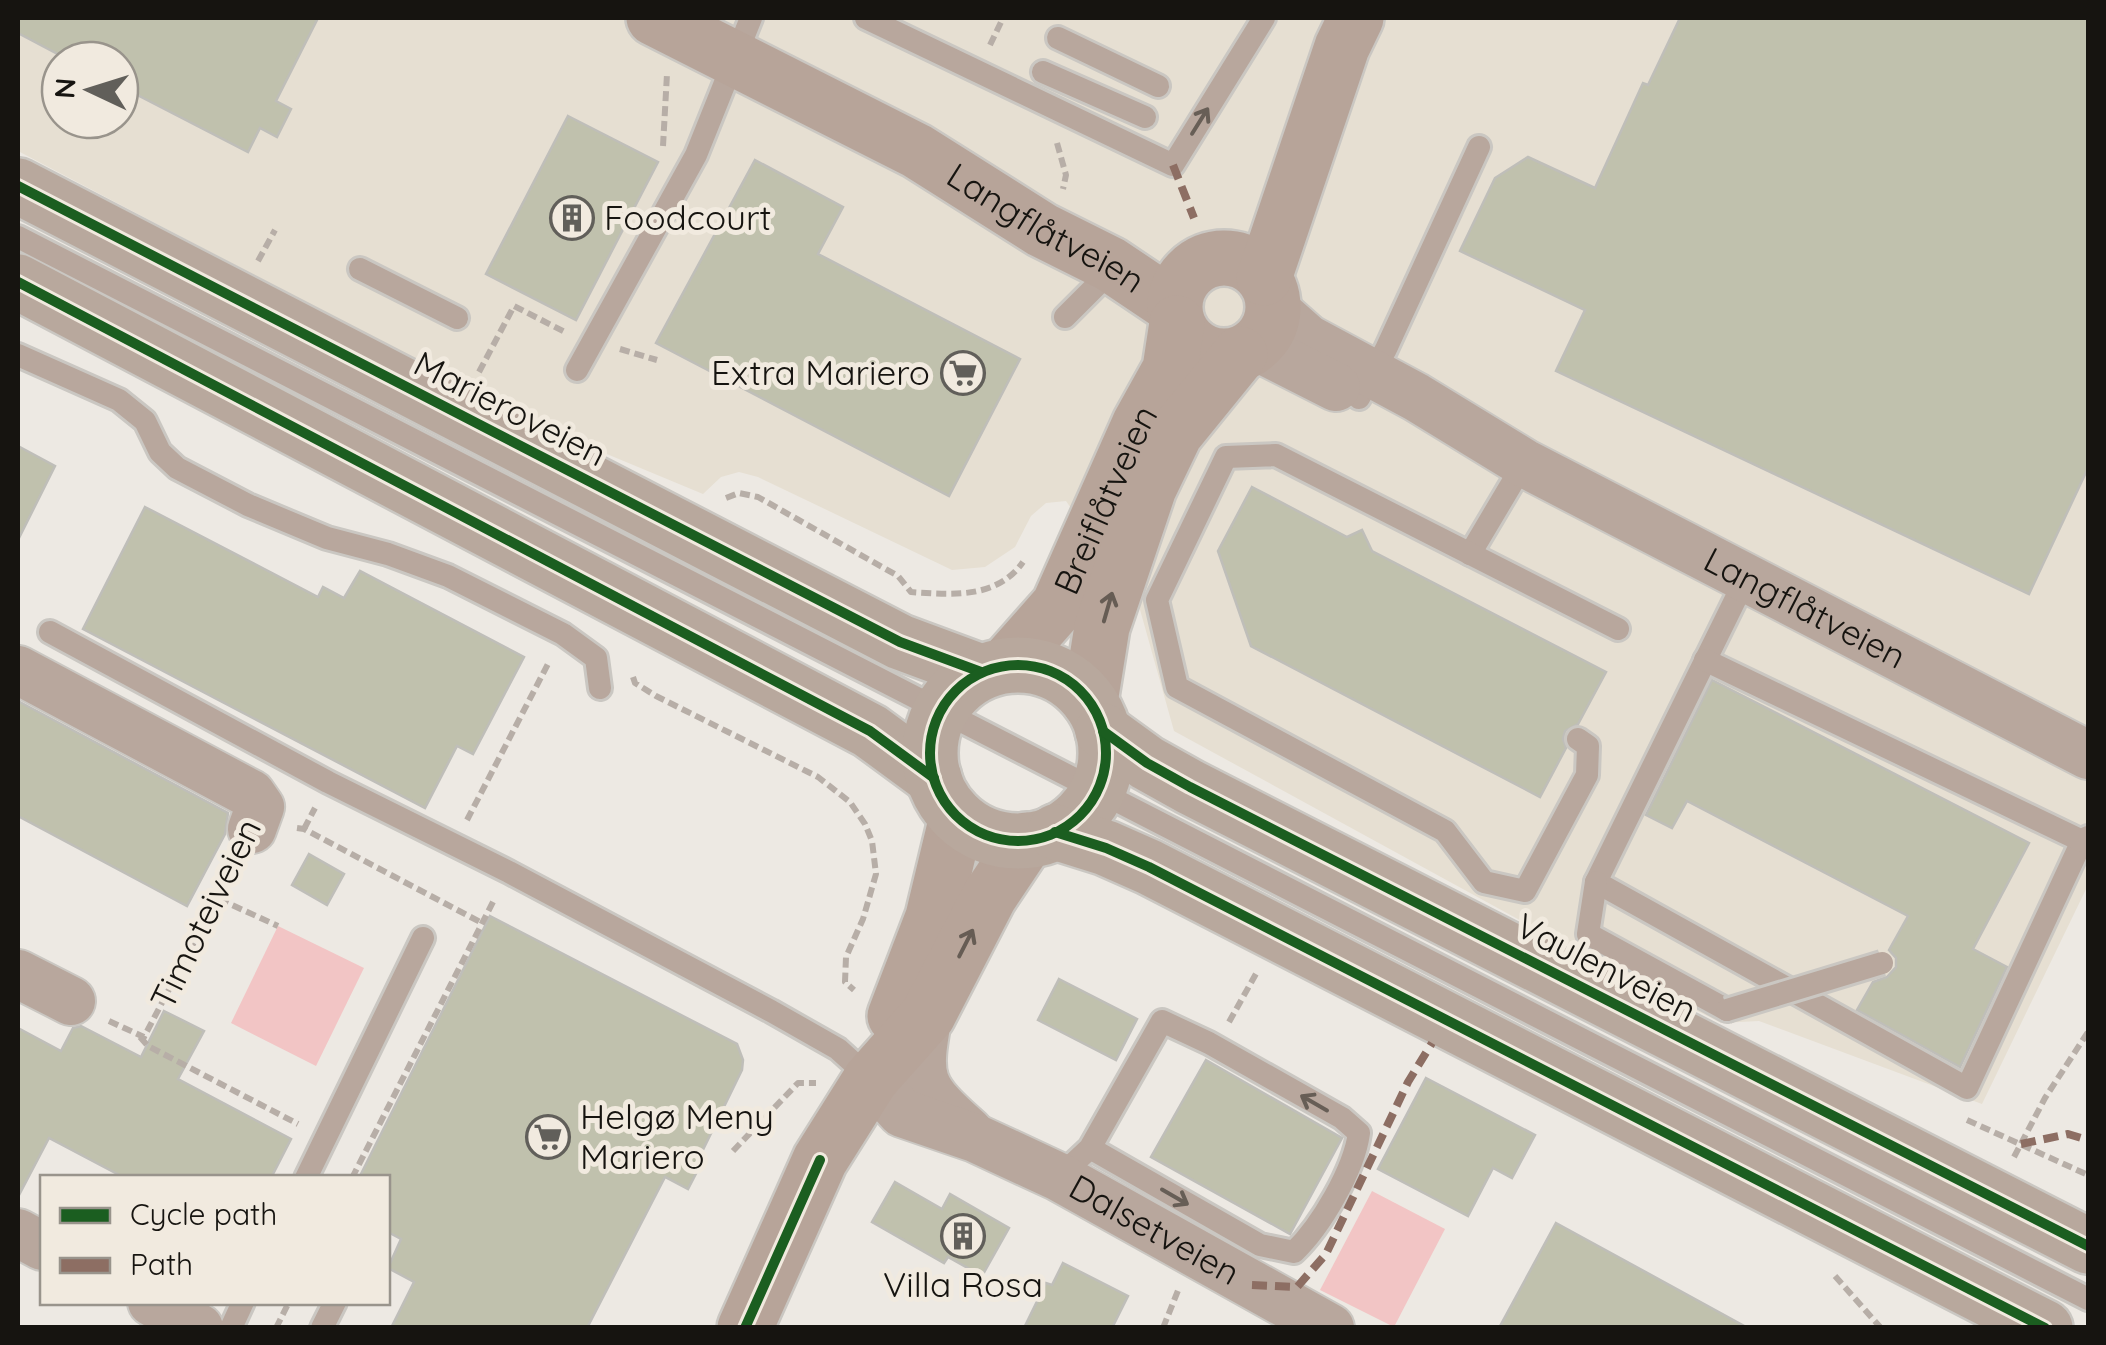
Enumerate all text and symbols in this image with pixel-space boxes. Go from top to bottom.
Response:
north arrow [40,40,140,140]
text: N [46,77,83,100]
one-way arrow [1190,107,1211,136]
street label: Langflåtveien [939,153,1154,302]
building icon: Foodcourt [549,195,595,241]
place label: Foodcourt [604,195,771,239]
street label: Marieroveien [407,341,614,475]
place label: Extra Mariero [711,350,930,394]
supermarket icon: Extra Mariero [940,350,986,396]
street label: Breiflåtveien [1044,397,1167,601]
street label: Langflåtveien [1697,537,1914,678]
one-way arrow [1100,592,1118,623]
street label: Timoteiveien [140,811,270,1016]
street label: Vaulenveien [1509,903,1704,1031]
one-way arrow [957,928,976,958]
one-way arrow [1300,1092,1329,1112]
place label: Helgø Meny Mariero [580,1094,774,1178]
supermarket icon: Helgø Meny Mariero [525,1114,571,1160]
street label: Dalsetveien [1062,1164,1248,1294]
legend [40,1175,390,1305]
one-way arrow [1159,1187,1189,1207]
text: Cycle path [130,1195,277,1233]
building icon: Villa Rosa [940,1213,986,1259]
text: Path [130,1245,193,1283]
place label: Villa Rosa [883,1262,1043,1306]

